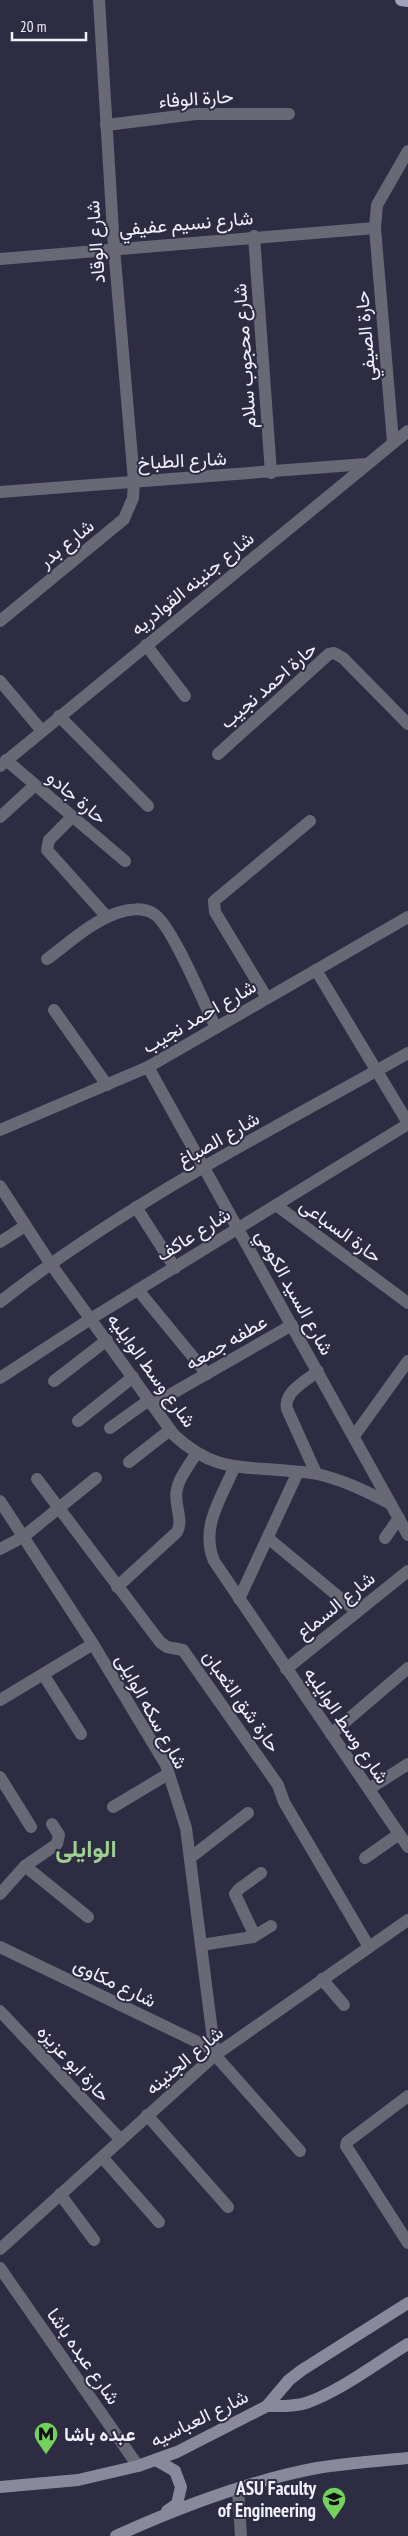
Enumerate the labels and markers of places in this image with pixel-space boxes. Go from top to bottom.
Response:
metro station icon: عبده باشا [33,2421,59,2455]
place label: عبده باشا [64,2422,136,2446]
place label: ASU Faculty of Engineering [218,2476,316,2522]
school or university icon: ASU Faculty of Engineering [321,2486,347,2520]

